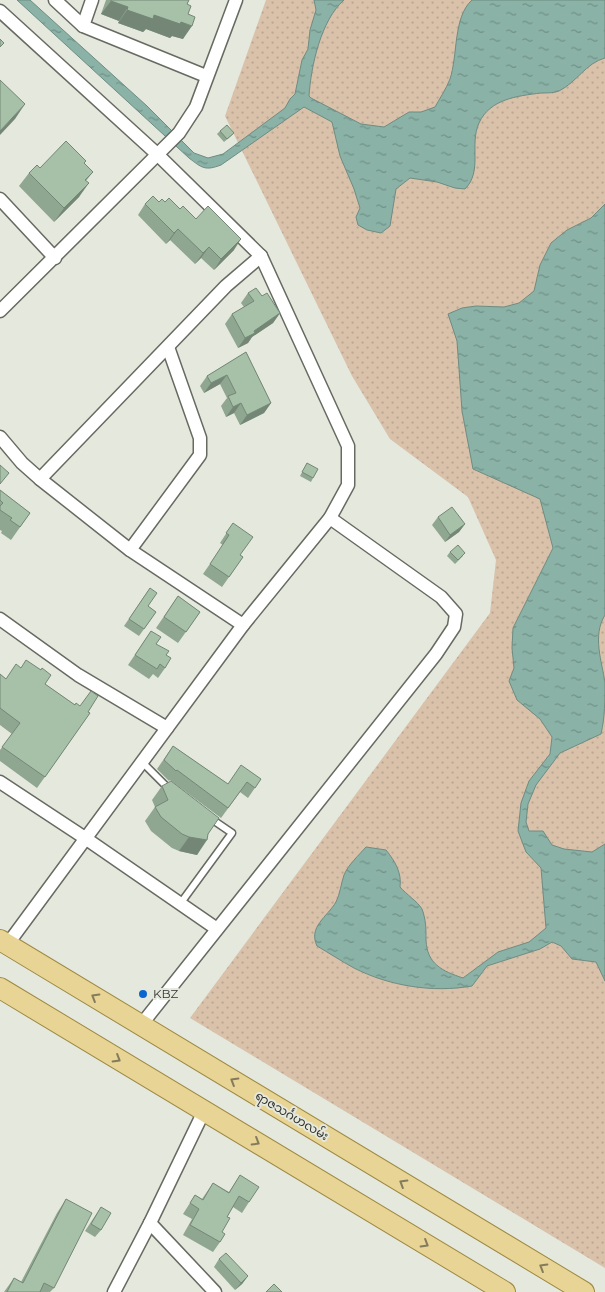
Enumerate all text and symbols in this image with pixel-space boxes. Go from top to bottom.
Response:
place label: KBZ [153,986,179,1001]
marker: KBZ [137,988,149,1000]
one-way arrow [91,994,100,1004]
one-way arrow [111,1052,120,1062]
one-way arrow [231,1078,240,1088]
street label: ရာဇသင်္ဂဟလမ်း [251,1087,332,1146]
one-way arrow [250,1136,259,1146]
one-way arrow [400,1180,409,1190]
one-way arrow [420,1238,429,1248]
one-way arrow [539,1263,548,1273]

